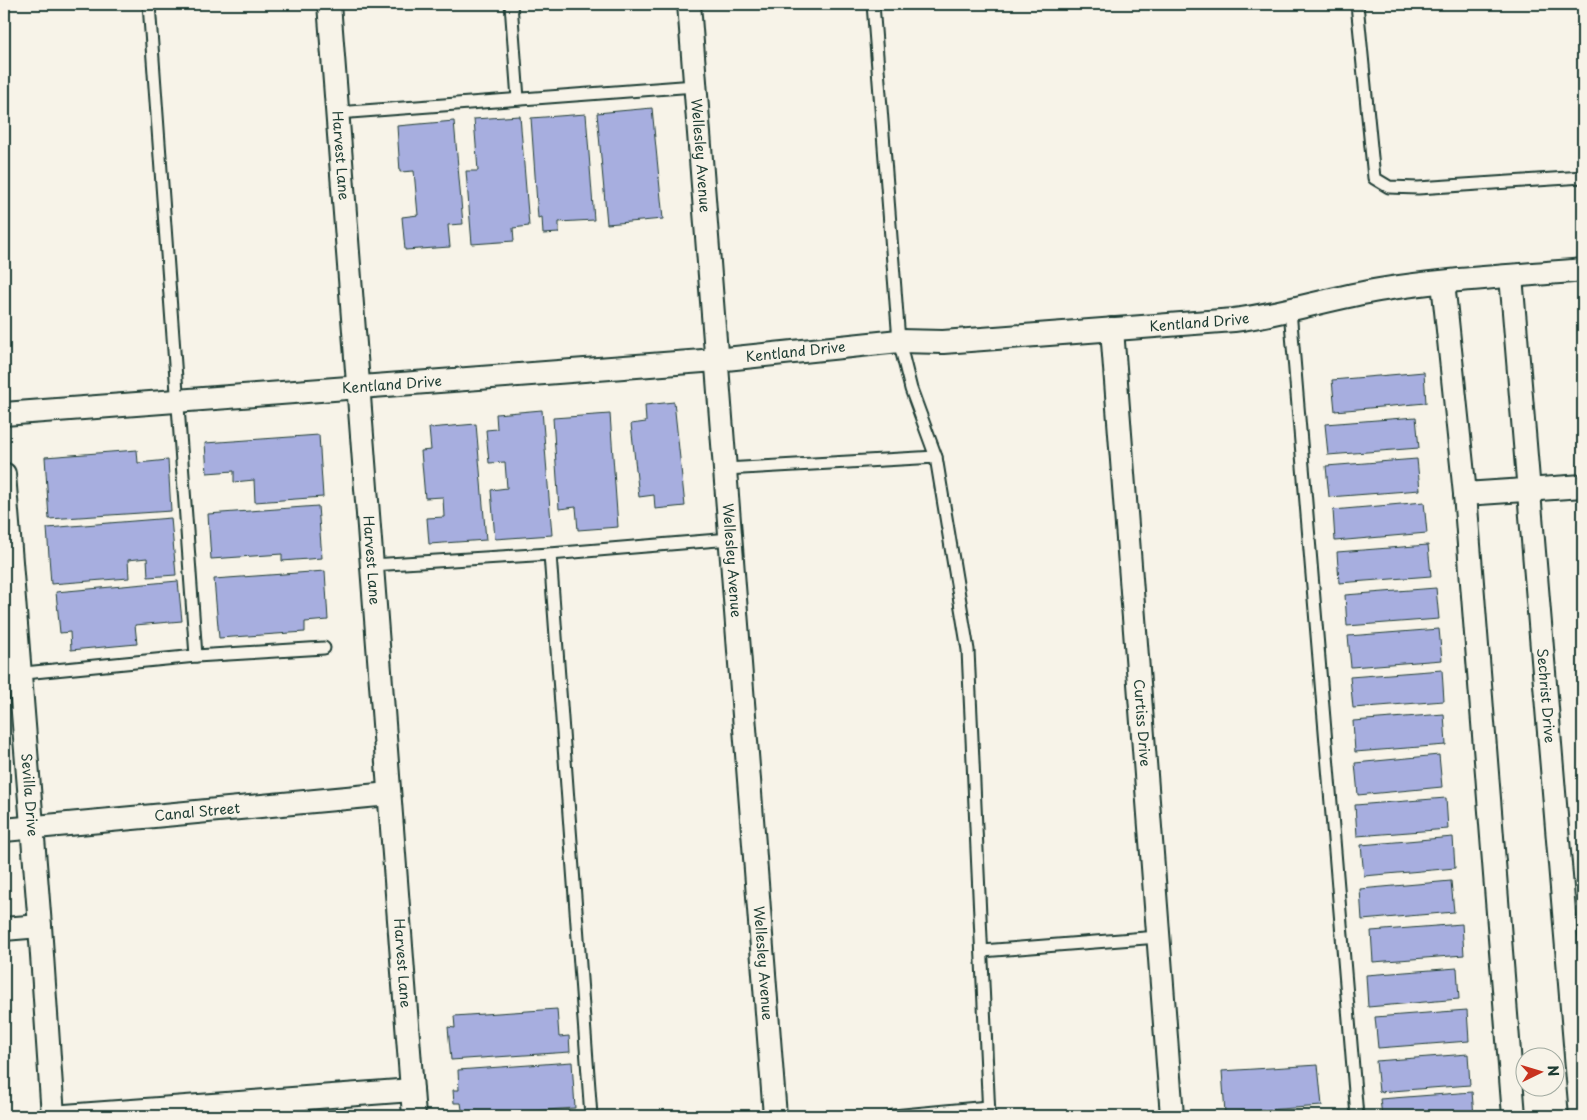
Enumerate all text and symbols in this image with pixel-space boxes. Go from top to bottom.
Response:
street label: Wellesley Avenue [686,98,716,214]
street label: Harvest Lane [327,110,355,201]
street label: Kentland Drive [1148,307,1251,336]
street label: Kentland Drive [745,336,846,367]
street label: Kentland Drive [341,370,443,398]
street label: Wellesley Avenue [718,502,747,618]
street label: Harvest Lane [358,515,386,606]
street label: Sechrist Drive [1532,647,1561,744]
street label: Curtiss Drive [1129,678,1156,767]
street label: Sevilla Drive [16,753,44,837]
street label: Canal Street [153,797,241,826]
street label: Wellesley Avenue [749,905,779,1021]
street label: Harvest Lane [389,918,417,1009]
north arrow [1514,1048,1564,1098]
text: N [1543,1064,1564,1077]

